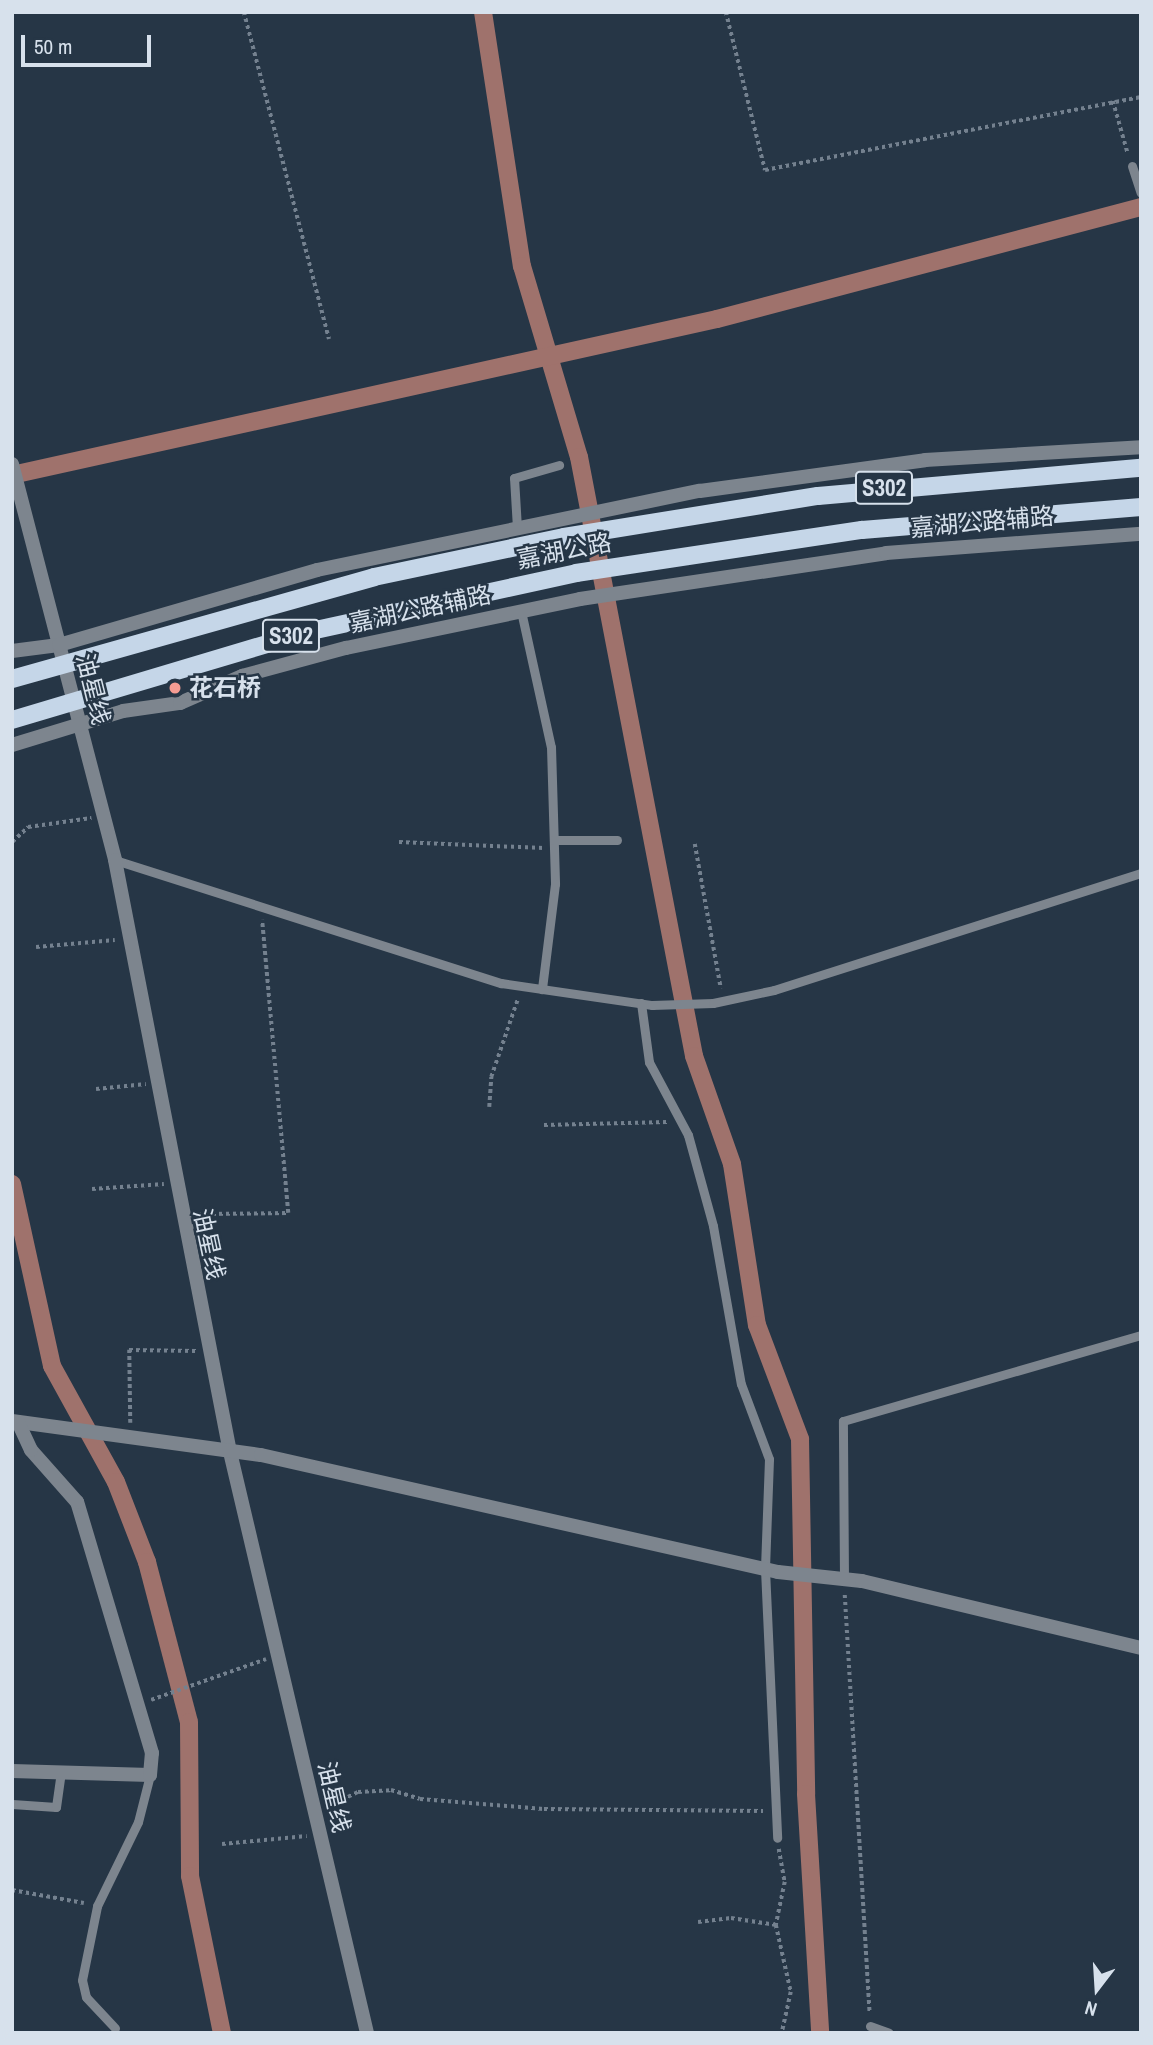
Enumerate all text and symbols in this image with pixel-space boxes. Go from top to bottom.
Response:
scale bar [24,21,154,65]
text: 50 m [34,32,72,61]
road number: S302 [854,468,914,508]
street label: 嘉湖公路辅路 [909,501,1055,543]
street label: 嘉湖公路 [514,528,614,574]
street label: 嘉湖公路辅路 [347,580,493,638]
road number: S302 [261,616,321,656]
street label: 油星线 [70,651,116,727]
place label: 花石桥 [189,674,261,702]
marker: 花石桥 [167,680,183,696]
street label: 油星线 [187,1206,231,1282]
street label: 油星线 [312,1759,356,1835]
north arrow [1062,1954,1132,2024]
text: N [1082,1995,1100,2023]

